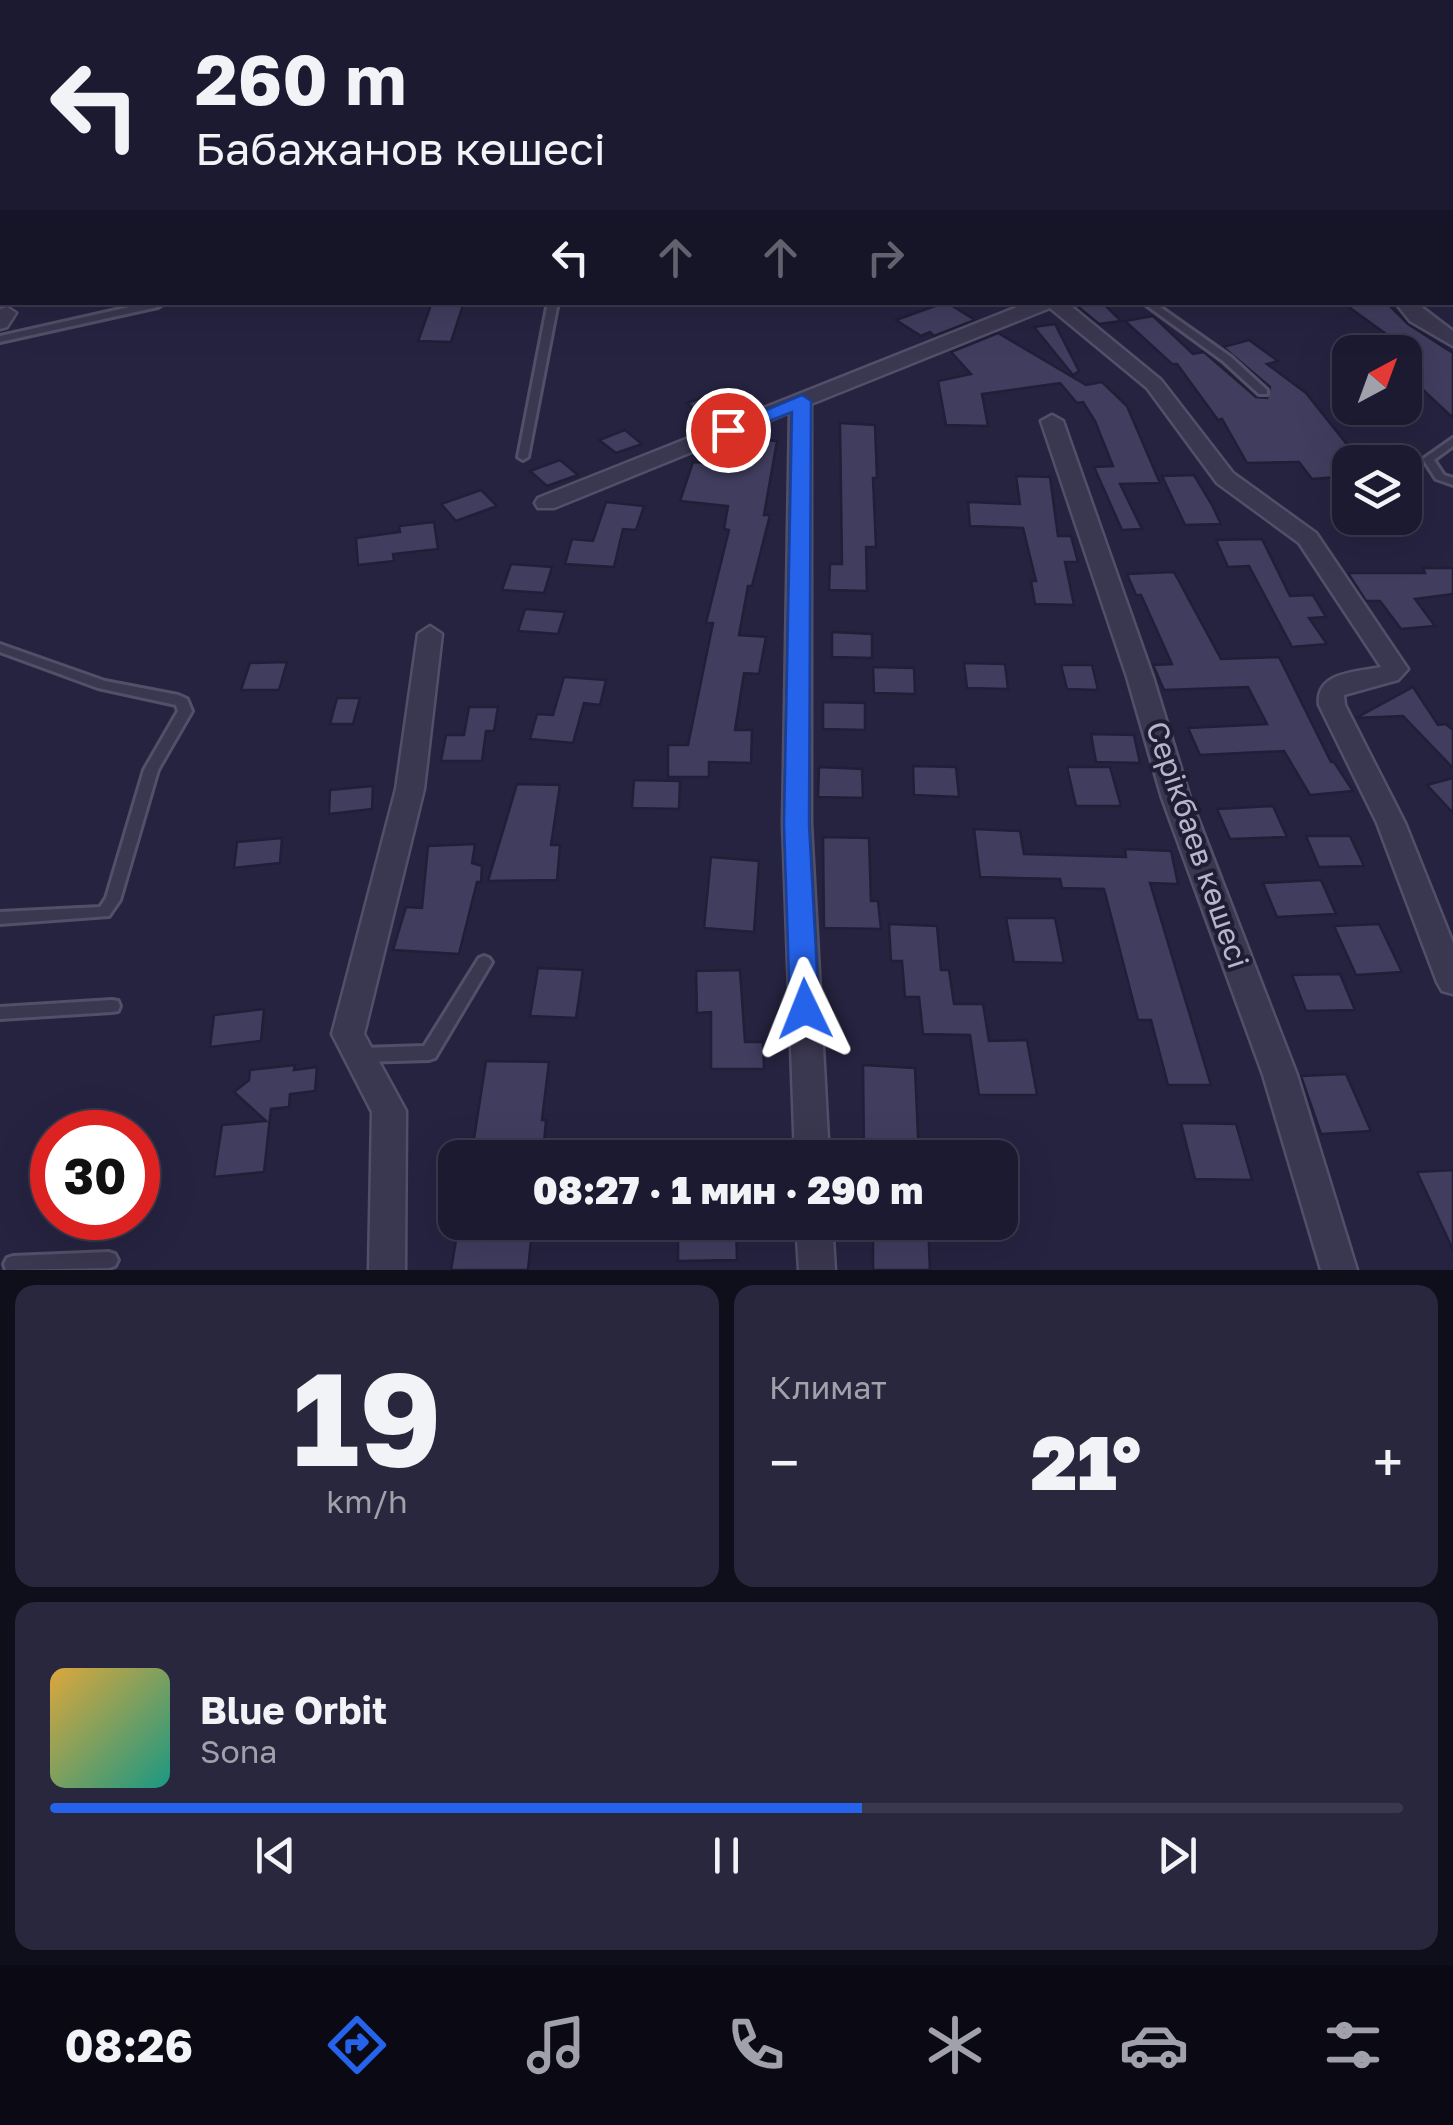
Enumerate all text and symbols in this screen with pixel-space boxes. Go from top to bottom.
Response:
text: 260 m [195,36,406,120]
icon: left [30,40,160,170]
text: Бабажанов көшесі [195,121,606,175]
icon: left [543,230,598,285]
icon: ahead [648,230,703,285]
icon: ahead [753,230,808,285]
icon: right [858,230,913,285]
north arrow [1332,335,1422,425]
map controls [1332,335,1422,535]
pin [686,388,771,473]
icon: arrive [701,403,756,458]
button: layers [1332,445,1422,535]
street label: Серікбаев көшесі [1139,717,1257,973]
position arrow [753,957,857,1061]
speed limit sign: 30 [30,1110,160,1240]
text: 08:27 · 1 мин · 290 m [533,1167,923,1212]
text: 19 [292,1339,442,1495]
text: Климат [769,1368,887,1406]
text: 21° [1031,1416,1141,1507]
text: − [769,1429,799,1495]
text: + [1373,1429,1403,1495]
text: km/h [326,1482,408,1520]
text: Blue Orbit [200,1687,387,1732]
text: Sona [200,1732,277,1770]
icon: previous [248,1828,303,1883]
icon: pause [699,1828,754,1883]
icon: next [1150,1828,1205,1883]
icon: directions [322,2010,392,2080]
icon: music [521,2010,591,2080]
icon: phone [721,2010,791,2080]
icon: climate [920,2010,990,2080]
icon: car [1119,2010,1189,2080]
icon: filters [1318,2010,1388,2080]
text: 08:26 [65,2018,193,2072]

